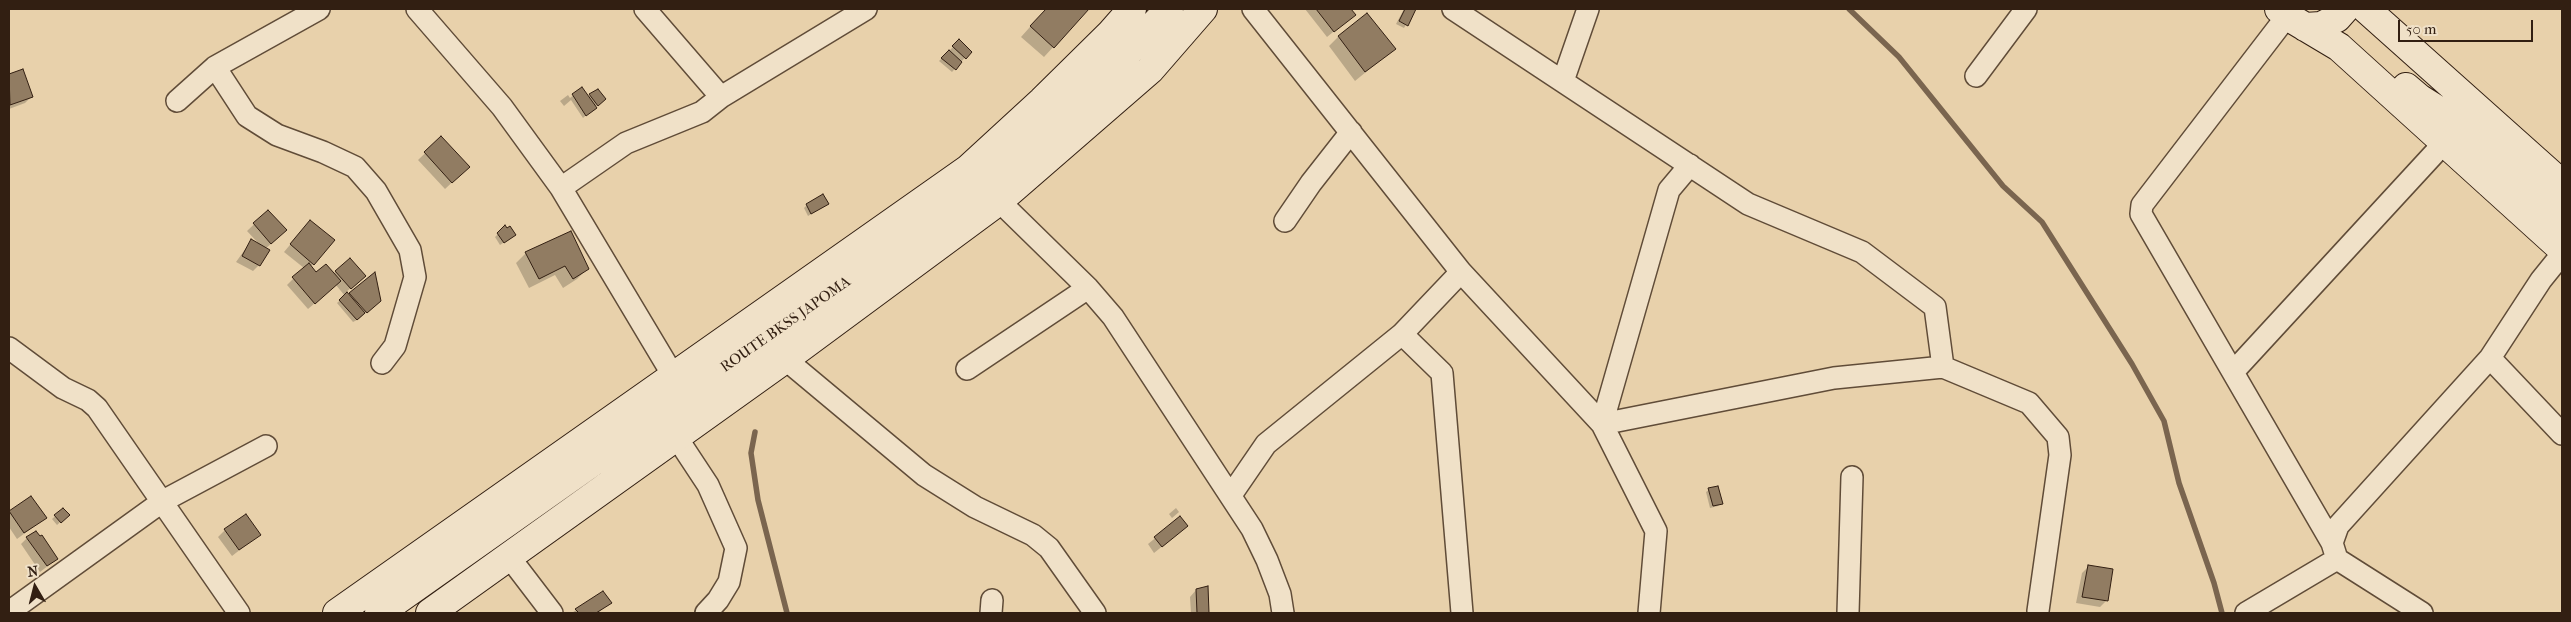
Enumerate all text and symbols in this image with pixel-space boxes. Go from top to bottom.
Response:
scale bar [2401,10,2536,42]
text: 50 m [2406,20,2436,38]
street label: ROUTE BKSS JAPOMA [717,273,855,377]
north arrow [10,562,60,612]
text: N [26,562,39,581]

